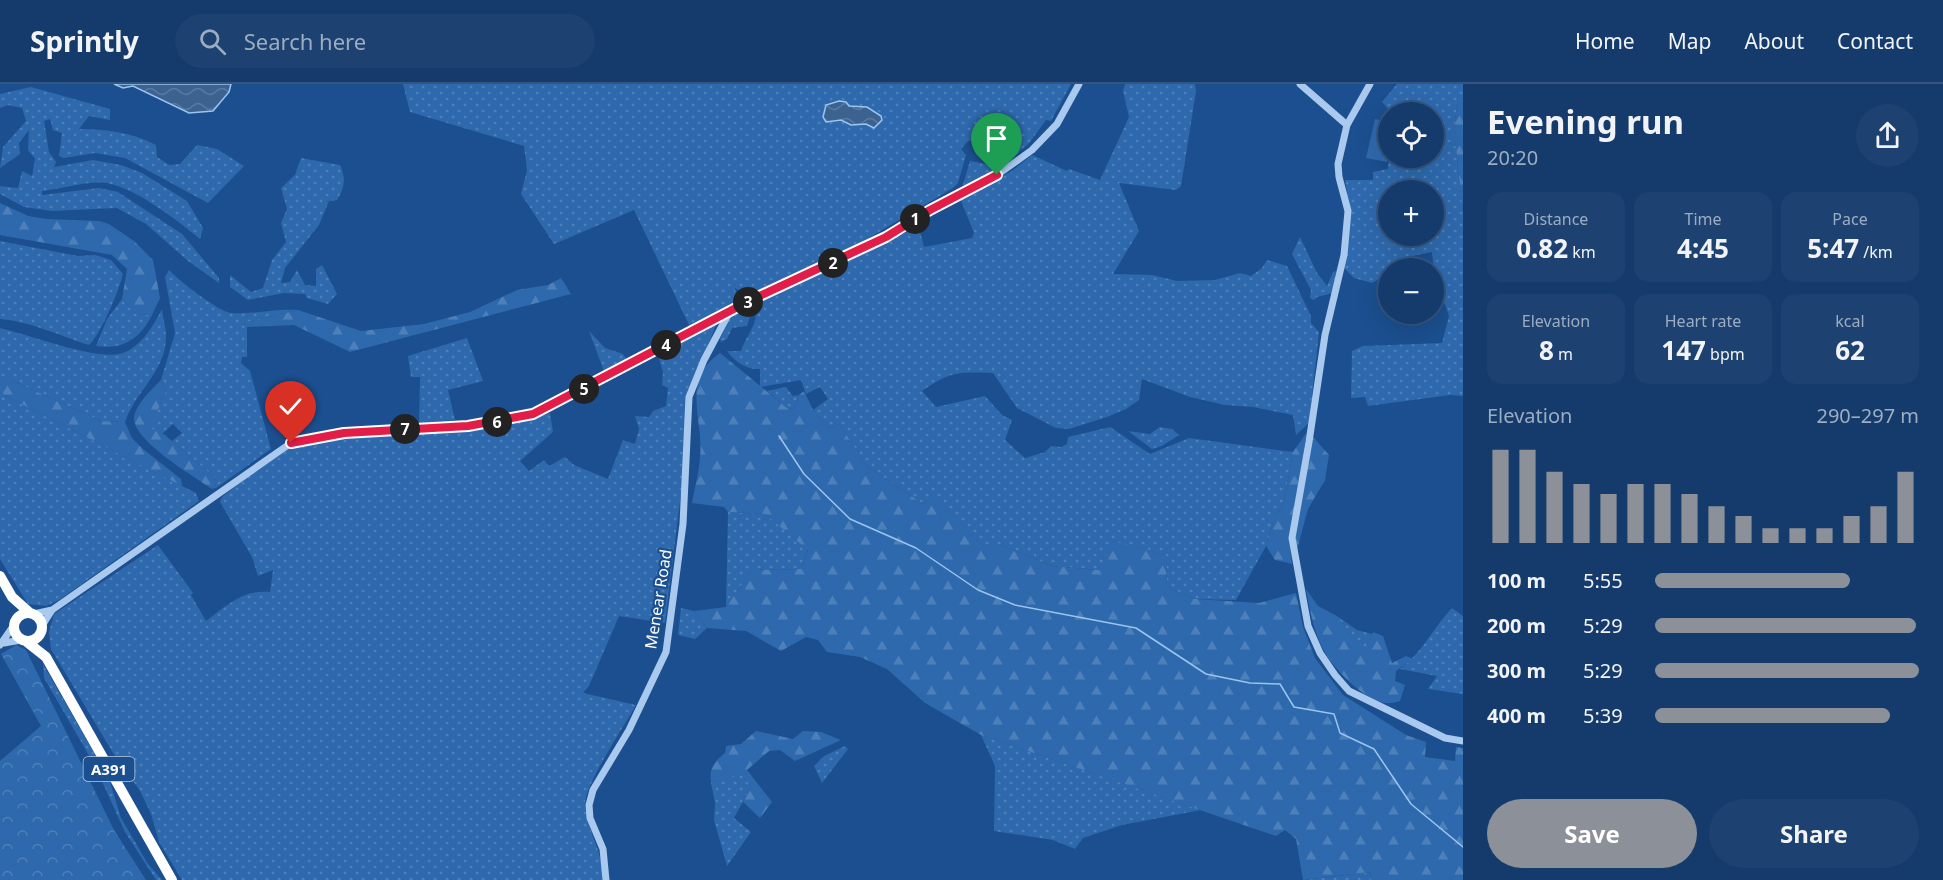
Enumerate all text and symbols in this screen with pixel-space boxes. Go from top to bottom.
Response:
search box [175,14,595,68]
text: Sprintly [30,22,139,60]
icon: search [196,25,229,58]
text: Search here [244,26,366,56]
text: Home [1575,27,1635,55]
text: Map [1668,27,1711,55]
text: About [1744,27,1804,55]
text: Contact [1837,27,1913,55]
text: Evening run [1487,99,1684,144]
map controls [1378,102,1444,324]
button: locate [1378,102,1444,168]
button: share [1856,104,1919,167]
pin [971,113,1022,175]
icon: arrive [980,122,1013,155]
text: 20:20 [1487,144,1538,171]
button: + [1378,180,1444,246]
pin: 1 [900,204,930,234]
text: 1 [910,208,920,230]
text: Distance [1524,208,1588,230]
text: Time [1684,208,1722,230]
text: Pace [1832,208,1868,230]
text: 0.82 [1516,230,1568,266]
text: 4:45 [1677,230,1729,266]
text: 5:47 [1807,230,1859,266]
text: km [1568,241,1596,263]
text: /km [1859,241,1893,263]
pin: 2 [818,248,848,278]
text: 2 [828,252,838,274]
button: − [1378,258,1444,324]
pin: 3 [733,287,763,317]
text: 3 [743,291,753,313]
text: Elevation [1522,310,1590,332]
text: Heart rate [1665,310,1741,332]
text: kcal [1835,310,1865,332]
pin: 4 [651,330,681,360]
text: 8 [1539,332,1554,368]
text: 147 [1661,332,1706,368]
text: 62 [1835,332,1865,368]
text: 4 [661,334,671,356]
text: m [1554,343,1573,365]
text: bpm [1706,343,1745,365]
pin: 5 [569,374,599,404]
text: 5 [579,378,589,400]
pin [265,381,316,443]
icon: check [274,390,307,423]
text: Elevation [1487,402,1572,429]
text: 290–297 m [1816,402,1919,429]
pin: 6 [482,407,512,437]
text: 6 [492,411,502,433]
pin: 7 [390,414,420,444]
text: 7 [400,418,410,440]
street label: Menear Road [639,548,677,650]
text: 100 m [1487,567,1546,594]
text: 5:55 [1583,567,1623,594]
text: 200 m [1487,612,1546,639]
text: 5:29 [1583,612,1623,639]
text: 300 m [1487,657,1546,684]
text: 5:29 [1583,657,1623,684]
text: 400 m [1487,702,1546,729]
text: 5:39 [1583,702,1623,729]
road number: A391 [84,757,134,781]
button: Save [1487,799,1697,868]
button: Share [1709,799,1919,868]

